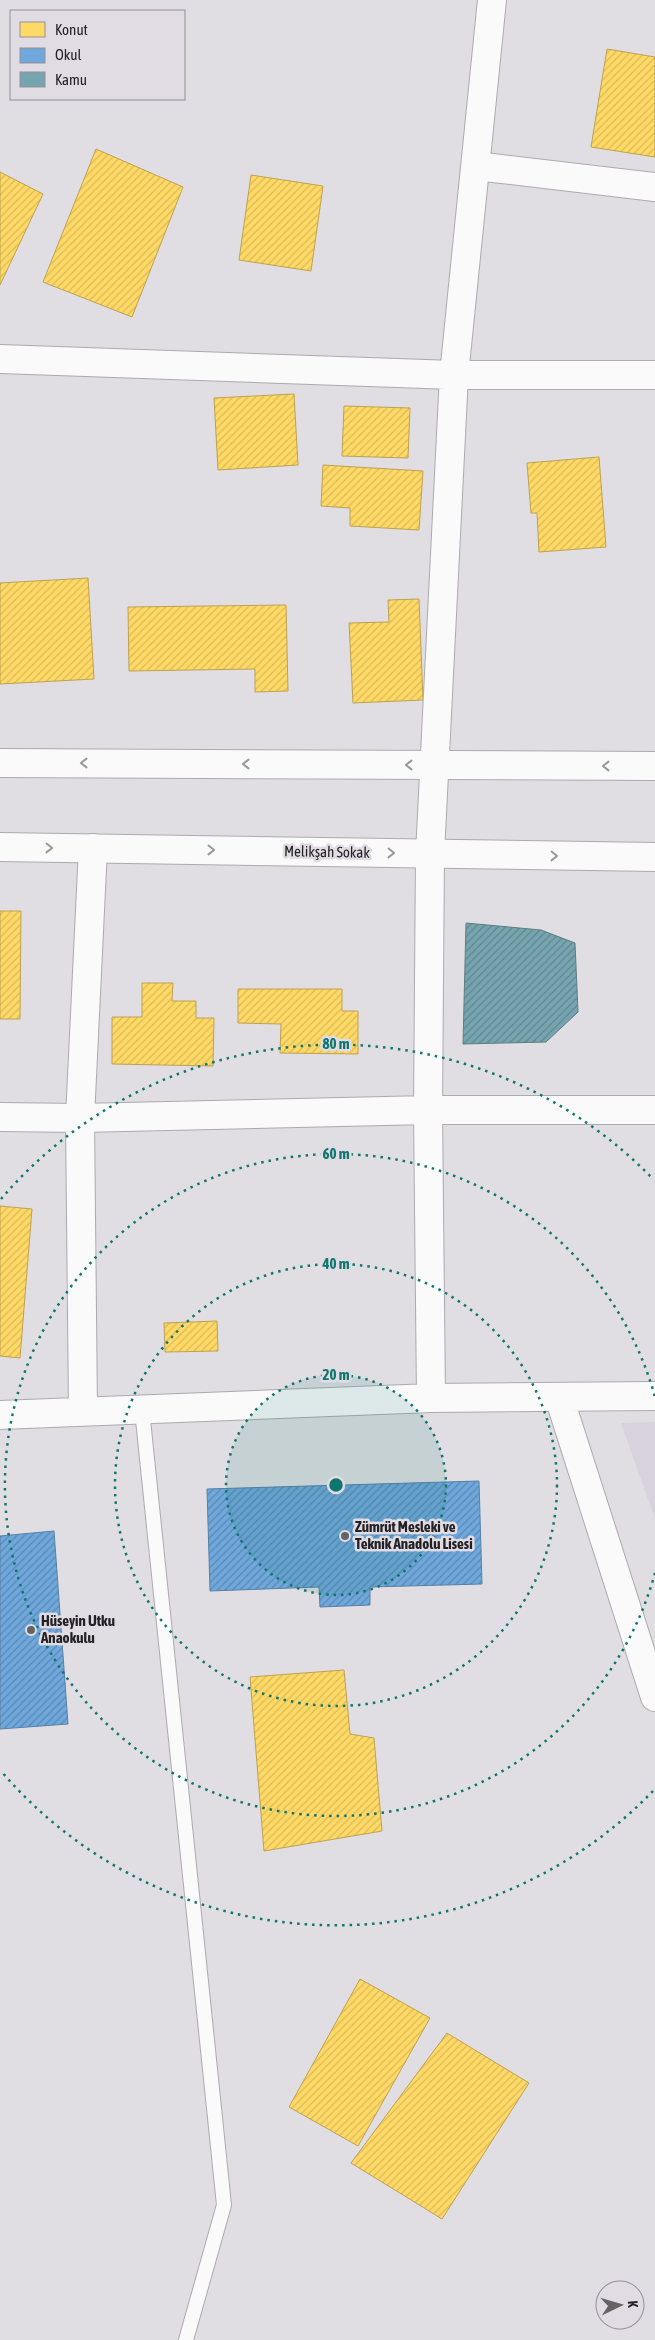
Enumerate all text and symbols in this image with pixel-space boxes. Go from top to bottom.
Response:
legend [10,10,185,100]
text: Konut [55,21,88,38]
text: Okul [55,46,82,63]
text: Kamu [55,71,87,88]
one-way arrow [80,758,88,768]
one-way arrow [242,759,250,769]
one-way arrow [405,760,412,770]
one-way arrow [602,761,610,771]
street label: Melikşah Sokak [284,842,371,861]
one-way arrow [45,843,53,853]
one-way arrow [208,845,215,855]
one-way arrow [388,848,395,858]
one-way arrow [550,851,558,861]
text: 80 m [323,1035,350,1052]
text: 60 m [323,1145,350,1162]
text: 40 m [322,1255,350,1272]
text: 20 m [323,1366,350,1383]
centre of rings [327,1476,345,1494]
place label: Zümrüt Mesleki ve Teknik Anadolu Lisesi [355,1518,473,1552]
marker: Zümrüt Mesleki ve Teknik Anadolu Lisesi [339,1530,351,1542]
place label: Hüseyin Utku Anaokulu [40,1612,115,1646]
marker: Hüseyin Utku Anaokulu [25,1624,37,1636]
north arrow [595,2280,645,2330]
text: K [625,2300,641,2308]

